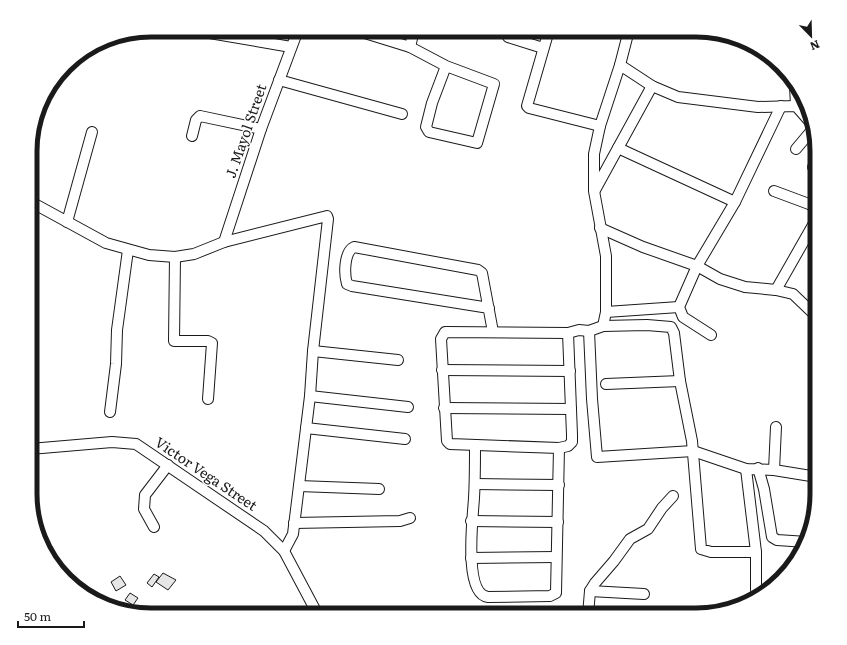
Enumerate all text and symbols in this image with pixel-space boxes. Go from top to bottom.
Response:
north arrow [791,16,831,56]
text: N [808,37,823,55]
street label: J. Mayol Street [220,81,271,180]
street label: Victor Vega Street [152,432,262,515]
scale bar [18,603,84,629]
text: 50 m [24,607,51,625]

